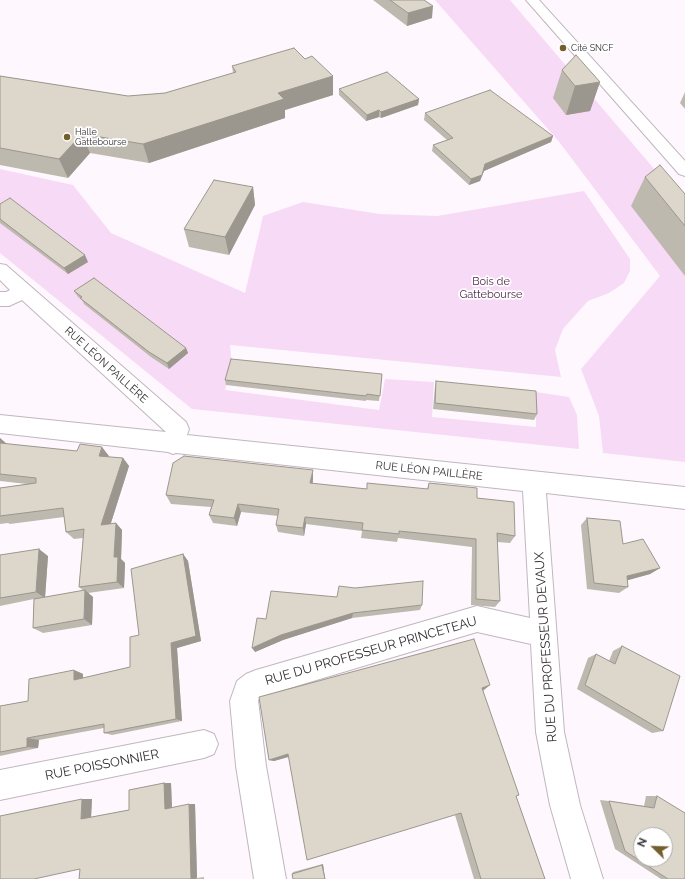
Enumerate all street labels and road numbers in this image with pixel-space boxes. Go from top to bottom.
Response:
street label: RUE LÉON PAILLÈRE [62,324,150,406]
street label: RUE LÉON PAILLÈRE [375,459,483,483]
street label: RUE DU PROFESSEUR DEVAUX [532,551,560,743]
street label: RUE DU PROFESSEUR PRINCETEAU [263,613,479,689]
street label: RUE POISSONNIER [44,746,160,784]

